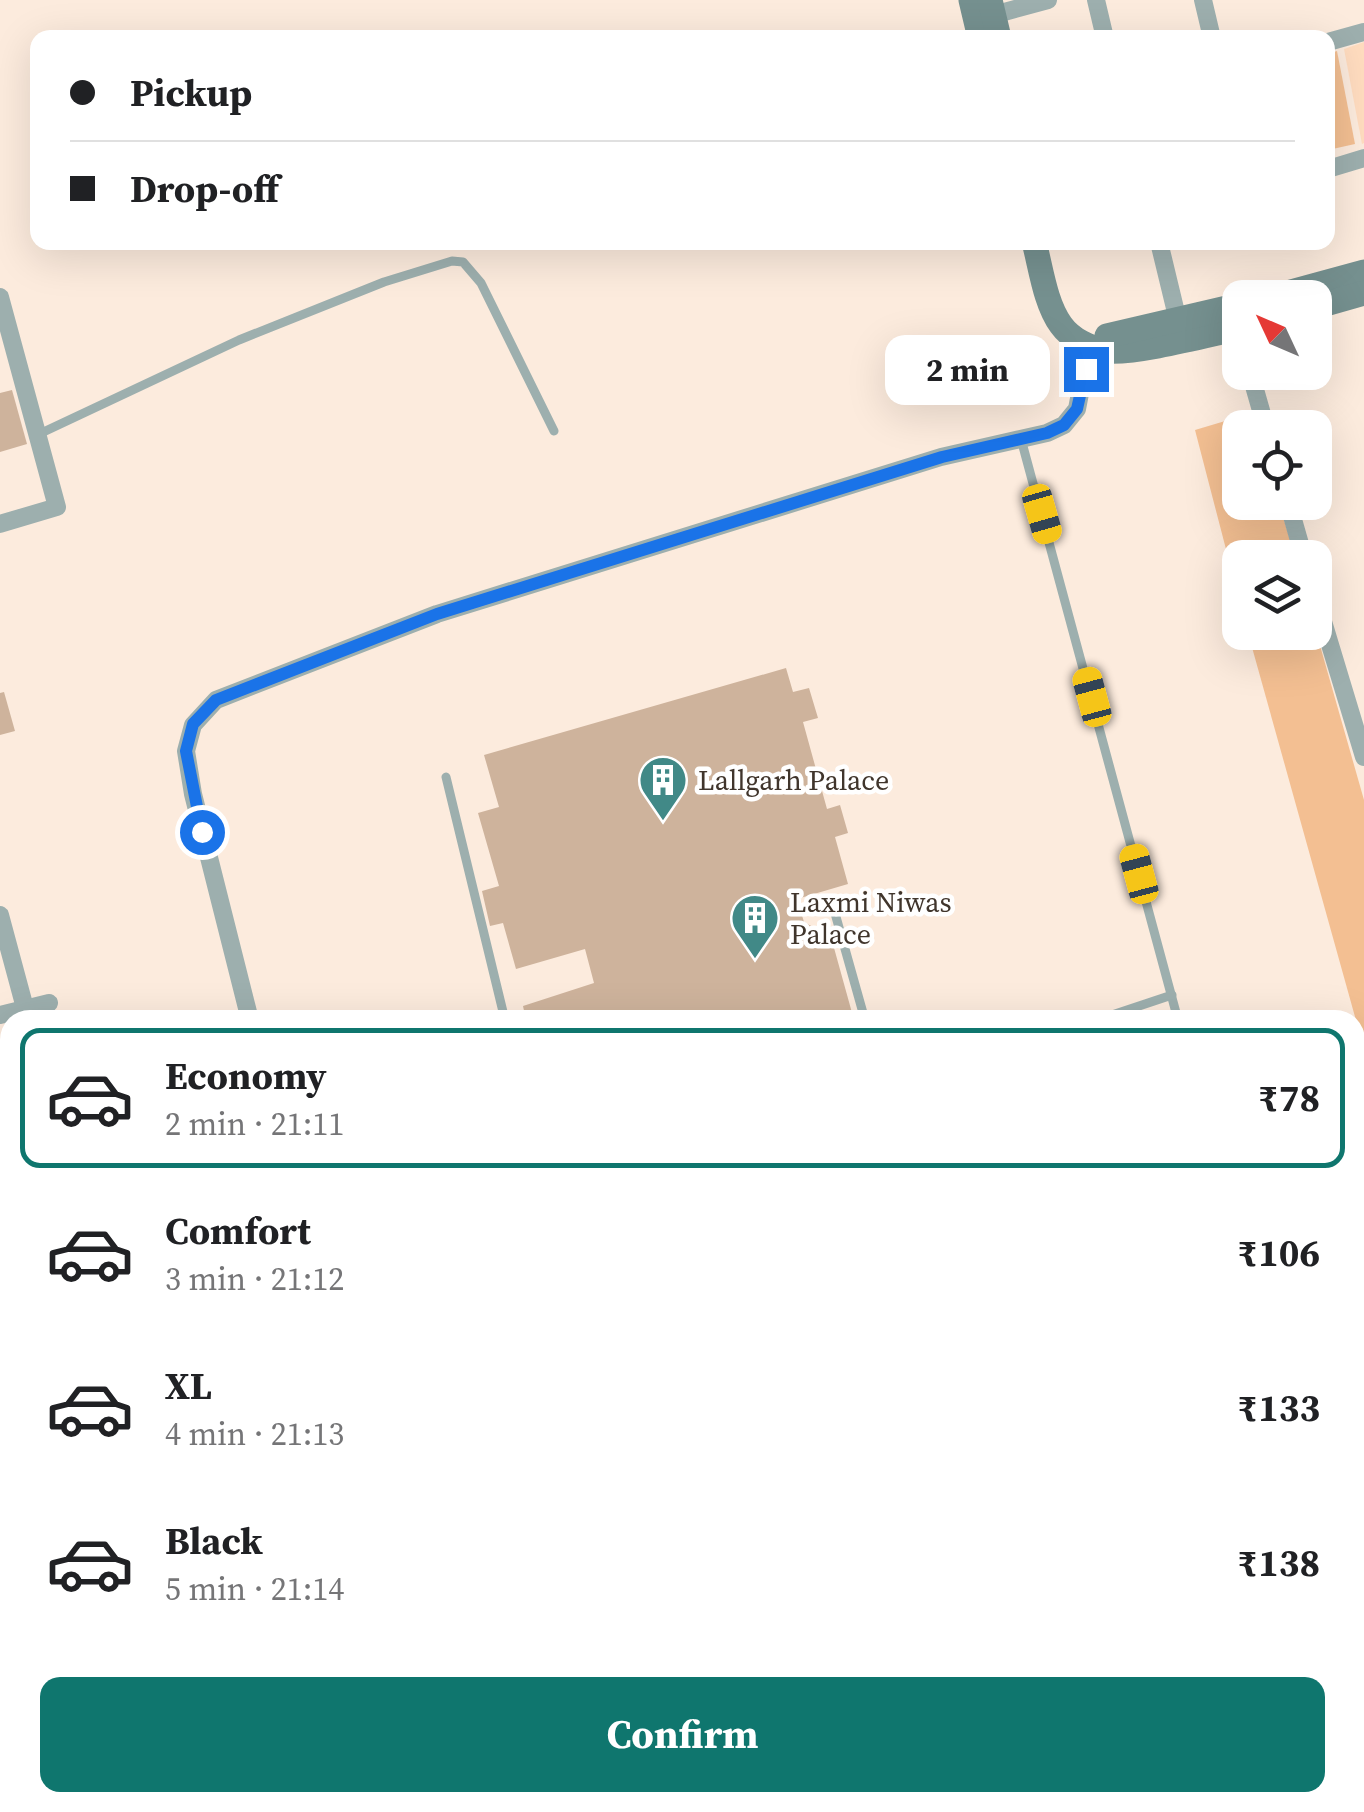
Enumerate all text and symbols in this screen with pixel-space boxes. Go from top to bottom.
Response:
text: Pickup [130,67,252,119]
text: Drop-off [130,163,279,215]
north arrow [1222,280,1332,390]
map controls [1222,280,1332,650]
callout: 2 min [886,334,1051,404]
route end [1064,347,1109,392]
text: 2 min [926,348,1009,392]
button: locate [1222,410,1332,520]
car [1019,481,1065,547]
button: layers [1222,540,1332,650]
car [1070,664,1114,730]
building icon: Lallgarh Palace [637,754,689,822]
place label: Lallgarh Palace [698,761,889,799]
route start [180,810,225,855]
car [1117,841,1161,907]
place label: Laxmi Niwas Palace [790,883,952,953]
building icon: Laxmi Niwas Palace [729,892,781,960]
text: Economy [165,1050,327,1102]
icon: car [45,1053,135,1143]
text: ₹78 [1258,1072,1320,1124]
text: 2 min · 21:11 [165,1102,344,1146]
text: Comfort [165,1205,311,1257]
icon: car [45,1208,135,1298]
text: ₹106 [1238,1227,1320,1279]
text: 3 min · 21:12 [165,1257,344,1301]
text: XL [165,1360,212,1412]
icon: car [45,1363,135,1453]
text: ₹133 [1238,1382,1320,1434]
text: 4 min · 21:13 [165,1412,344,1456]
text: Black [165,1515,263,1567]
icon: car [45,1518,135,1608]
text: ₹138 [1238,1537,1320,1589]
text: 5 min · 21:14 [165,1567,344,1611]
button: Confirm [40,1677,1325,1792]

